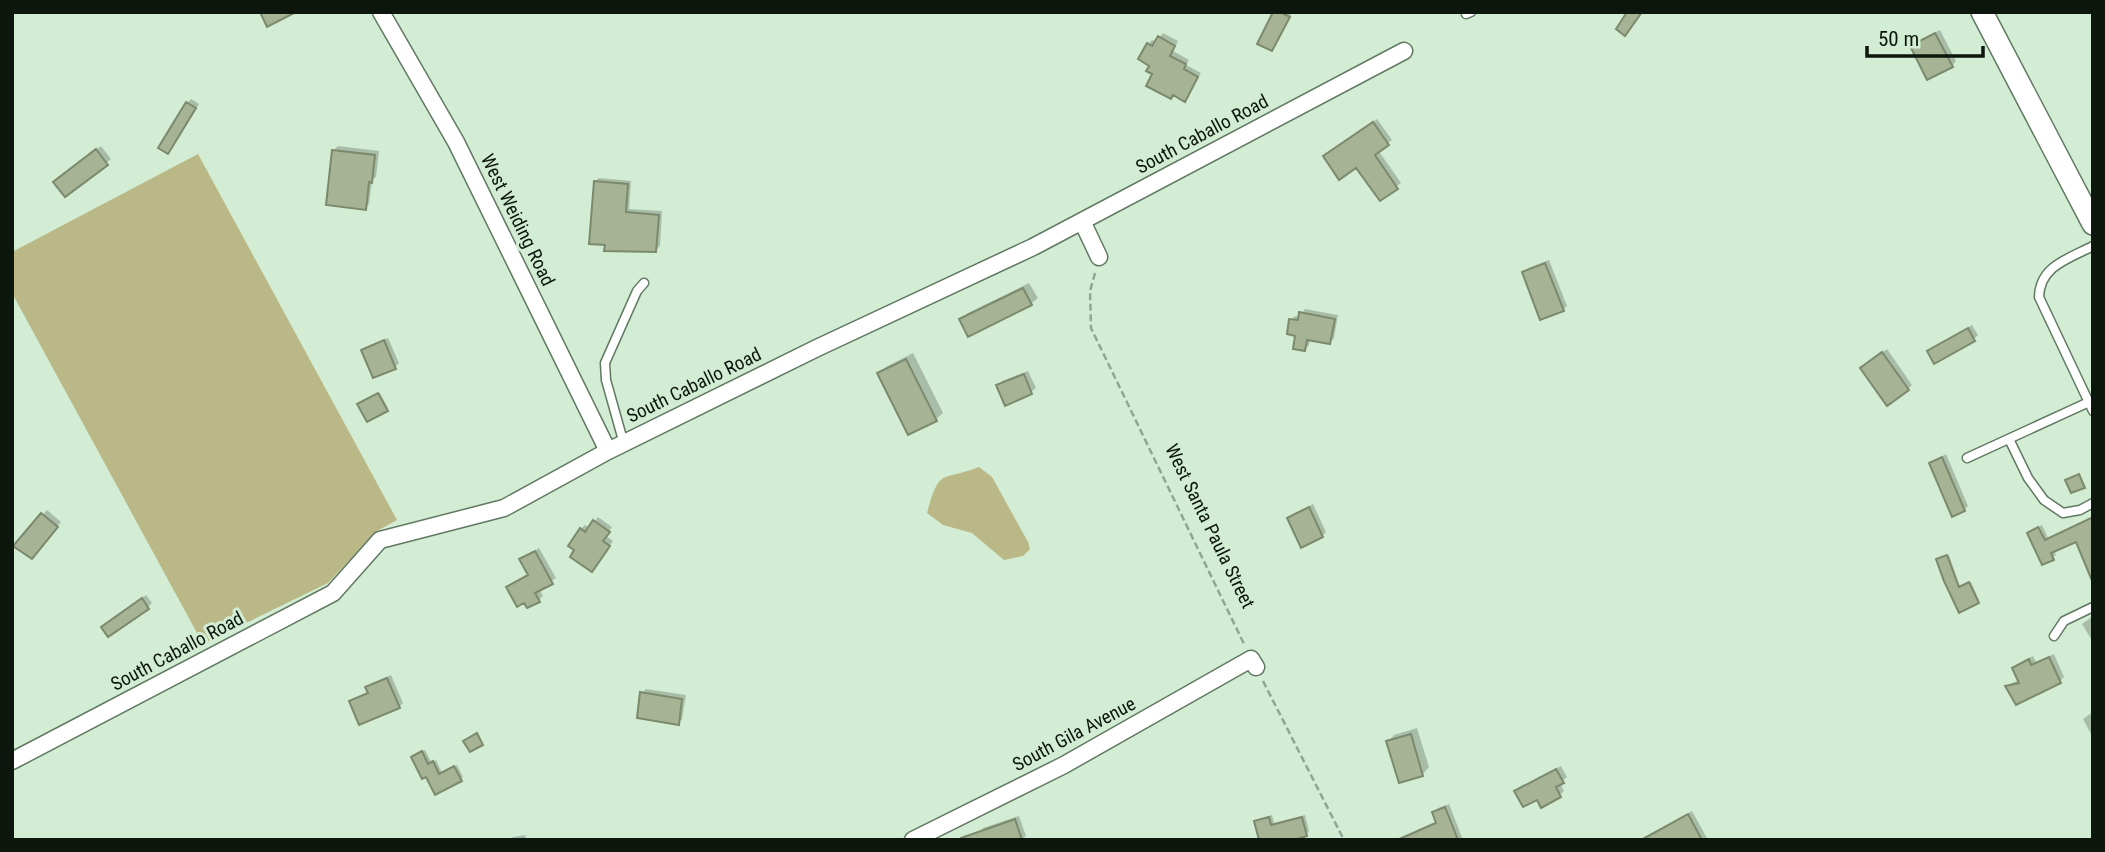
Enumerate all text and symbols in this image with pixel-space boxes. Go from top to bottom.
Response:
scale bar [1867,14,1982,58]
text: 50 m [1878,27,1919,51]
street label: South Caballo Road [1132,89,1272,179]
street label: West Weiding Road [476,150,560,290]
street label: South Caballo Road [623,342,765,428]
street label: West Santa Paula Street [1160,440,1260,612]
street label: South Caballo Road [107,606,247,696]
street label: South Gila Avenue [1009,692,1139,776]

